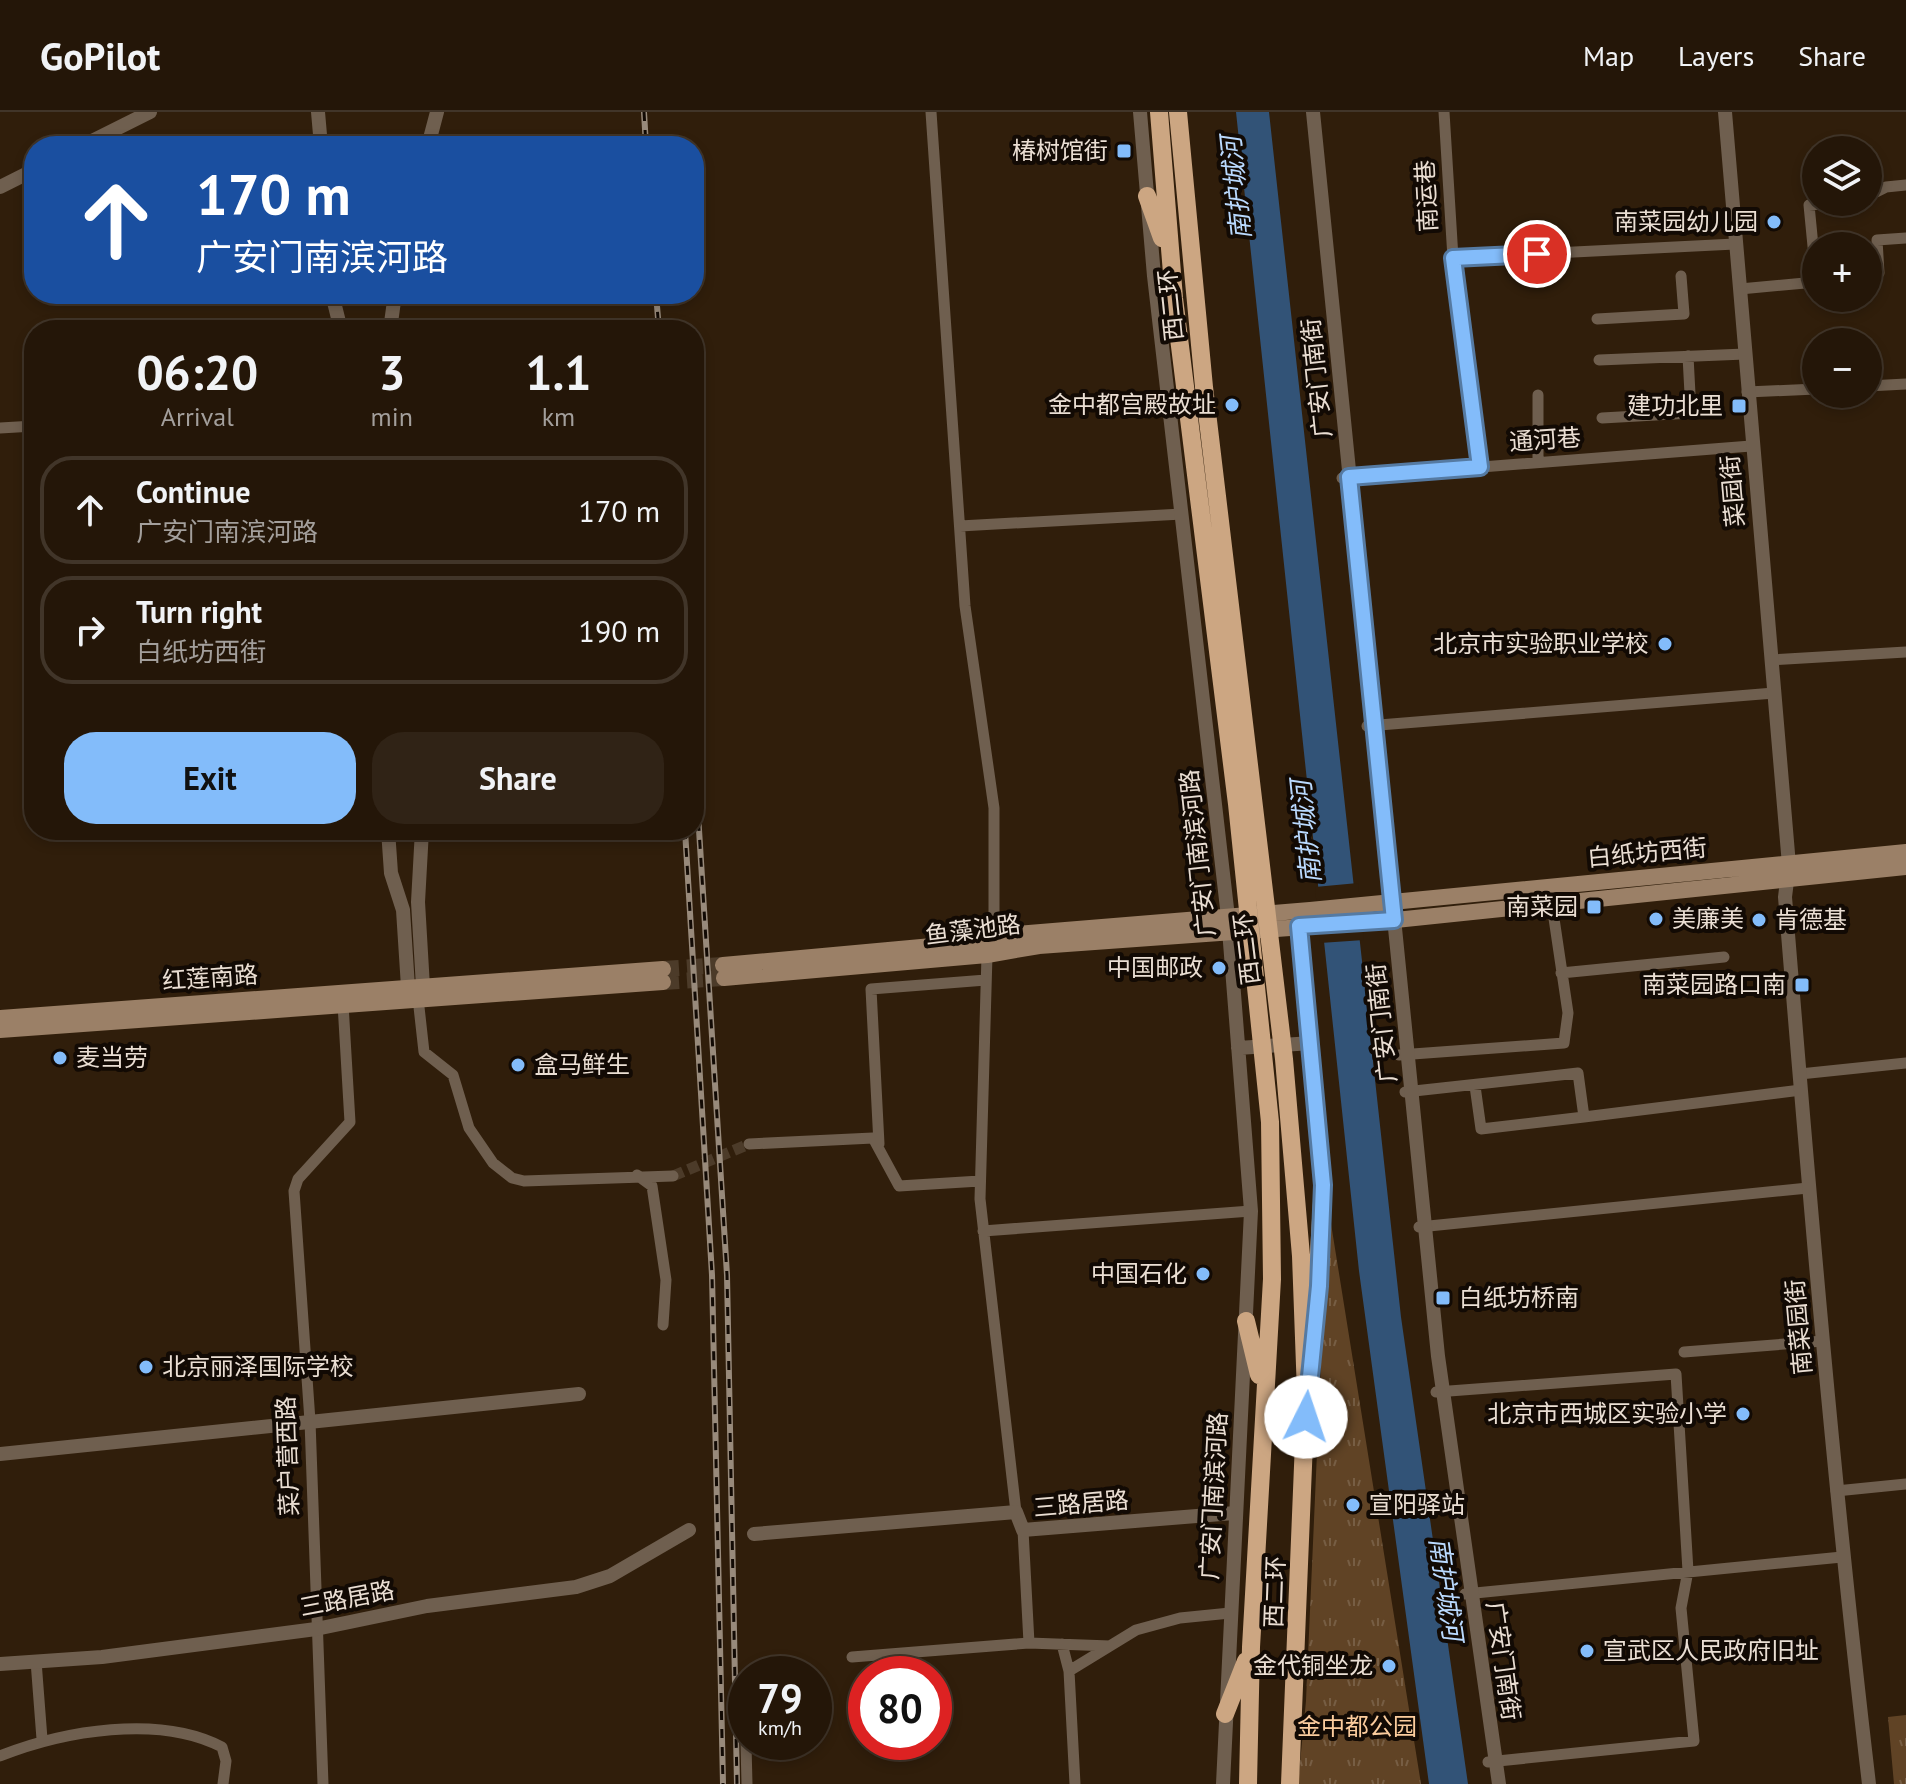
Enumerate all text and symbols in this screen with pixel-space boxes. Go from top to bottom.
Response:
text: GoPilot [40,31,160,80]
text: Map [1583,37,1634,74]
text: Layers [1678,37,1754,74]
text: Share [1798,37,1866,74]
water label: 南护城河 [1213,130,1257,241]
place label: 椿树馆街 [1012,135,1108,166]
map controls [1802,136,1882,408]
button: layers [1802,136,1882,216]
marker: 椿树馆街 [1115,142,1133,160]
text: 170 m [196,158,351,230]
street label: 南运巷 [1409,159,1444,233]
icon: ahead [64,168,168,272]
place label: 南菜园幼儿园 [1614,206,1758,237]
marker: 南菜园幼儿园 [1765,213,1783,231]
pin [1503,220,1571,288]
icon: arrive [1515,232,1559,276]
button: + [1802,232,1882,312]
text: 广安门南滨河路 [196,233,448,280]
street label: 西二环 [1151,268,1190,342]
street label: 广安门南街 [1295,317,1338,439]
button: − [1802,328,1882,408]
text: 06:20 [136,341,258,403]
text: 3 [378,341,405,403]
text: 1.1 [525,341,592,403]
place label: 金中都宫殿故址 [1048,389,1216,420]
place label: 建功北里 [1627,390,1723,421]
marker: 金中都宫殿故址 [1223,396,1241,414]
marker: 建功北里 [1730,397,1748,415]
text: Arrival [161,400,234,433]
text: min [371,400,413,433]
text: km [542,400,575,433]
street label: 通河巷 [1508,422,1582,457]
street label: 菜园街 [1714,454,1751,528]
text: Continue [136,472,250,511]
icon: ahead [68,488,112,532]
text: 170 m [579,491,660,530]
text: 广安门南滨河路 [136,515,318,548]
text: Turn right [136,592,262,631]
icon: right [68,608,112,652]
text: 190 m [579,611,660,650]
place label: 北京市实验职业学校 [1433,628,1649,659]
text: 白纸坊西街 [136,635,266,668]
marker: 北京市实验职业学校 [1656,635,1674,653]
button: Exit [64,732,356,824]
button: Share [372,732,664,824]
street label: 广安门南滨河路 [1173,768,1222,938]
water label: 南护城河 [1283,774,1327,885]
street label: 白纸坊西街 [1586,832,1708,873]
place label: 南菜园 [1506,891,1578,922]
marker: 南菜园 [1585,898,1603,916]
place label: 美廉美 [1672,903,1744,934]
place label: 肯德基 [1775,904,1847,935]
street label: 鱼藻池路 [923,908,1022,951]
marker: 美廉美 [1647,910,1665,928]
street label: 西二环 [1227,911,1266,987]
marker: 肯德基 [1750,911,1768,929]
place label: 中国邮政 [1107,952,1203,983]
street label: 红莲南路 [161,959,259,996]
marker: 中国邮政 [1210,959,1228,977]
street label: 广安门南街 [1360,962,1403,1084]
place label: 南菜园路口南 [1642,969,1786,1000]
marker: 南菜园路口南 [1793,976,1811,994]
place label: 麦当劳 [76,1042,148,1073]
marker: 麦当劳 [51,1049,69,1067]
place label: 盒马鲜生 [534,1049,630,1080]
marker: 盒马鲜生 [509,1056,527,1074]
place label: 中国石化 [1091,1258,1187,1289]
marker: 中国石化 [1194,1265,1212,1283]
street label: 南菜园街 [1779,1278,1818,1376]
place label: 白纸坊桥南 [1459,1282,1579,1313]
marker: 白纸坊桥南 [1434,1289,1452,1307]
place label: 北京丽泽国际学校 [162,1351,354,1382]
marker: 北京丽泽国际学校 [137,1358,155,1376]
position arrow [1264,1375,1348,1459]
street label: 菜户营西路 [270,1396,305,1517]
place label: 北京市西城区实验小学 [1487,1398,1727,1429]
marker: 北京市西城区实验小学 [1734,1405,1752,1423]
street label: 广安门南滨河路 [1194,1411,1233,1581]
street label: 三路居路 [1032,1484,1130,1523]
place label: 宣阳驿站 [1369,1489,1465,1520]
marker: 宣阳驿站 [1344,1496,1362,1514]
water label: 南护城河 [1423,1535,1471,1648]
street label: 西二环 [1258,1555,1291,1629]
street label: 三路居路 [297,1574,397,1623]
street label: 广安门南街 [1480,1599,1527,1723]
place label: 宣武区人民政府旧址 [1603,1635,1819,1666]
marker: 宣武区人民政府旧址 [1578,1642,1596,1660]
place label: 金代铜坐龙 [1253,1650,1373,1681]
speed limit sign: 80 [848,1656,952,1760]
marker: 金代铜坐龙 [1380,1657,1398,1675]
text: 79 [757,1672,803,1724]
park label: 金中都公园 [1297,1711,1417,1742]
text: km/h [758,1715,802,1741]

